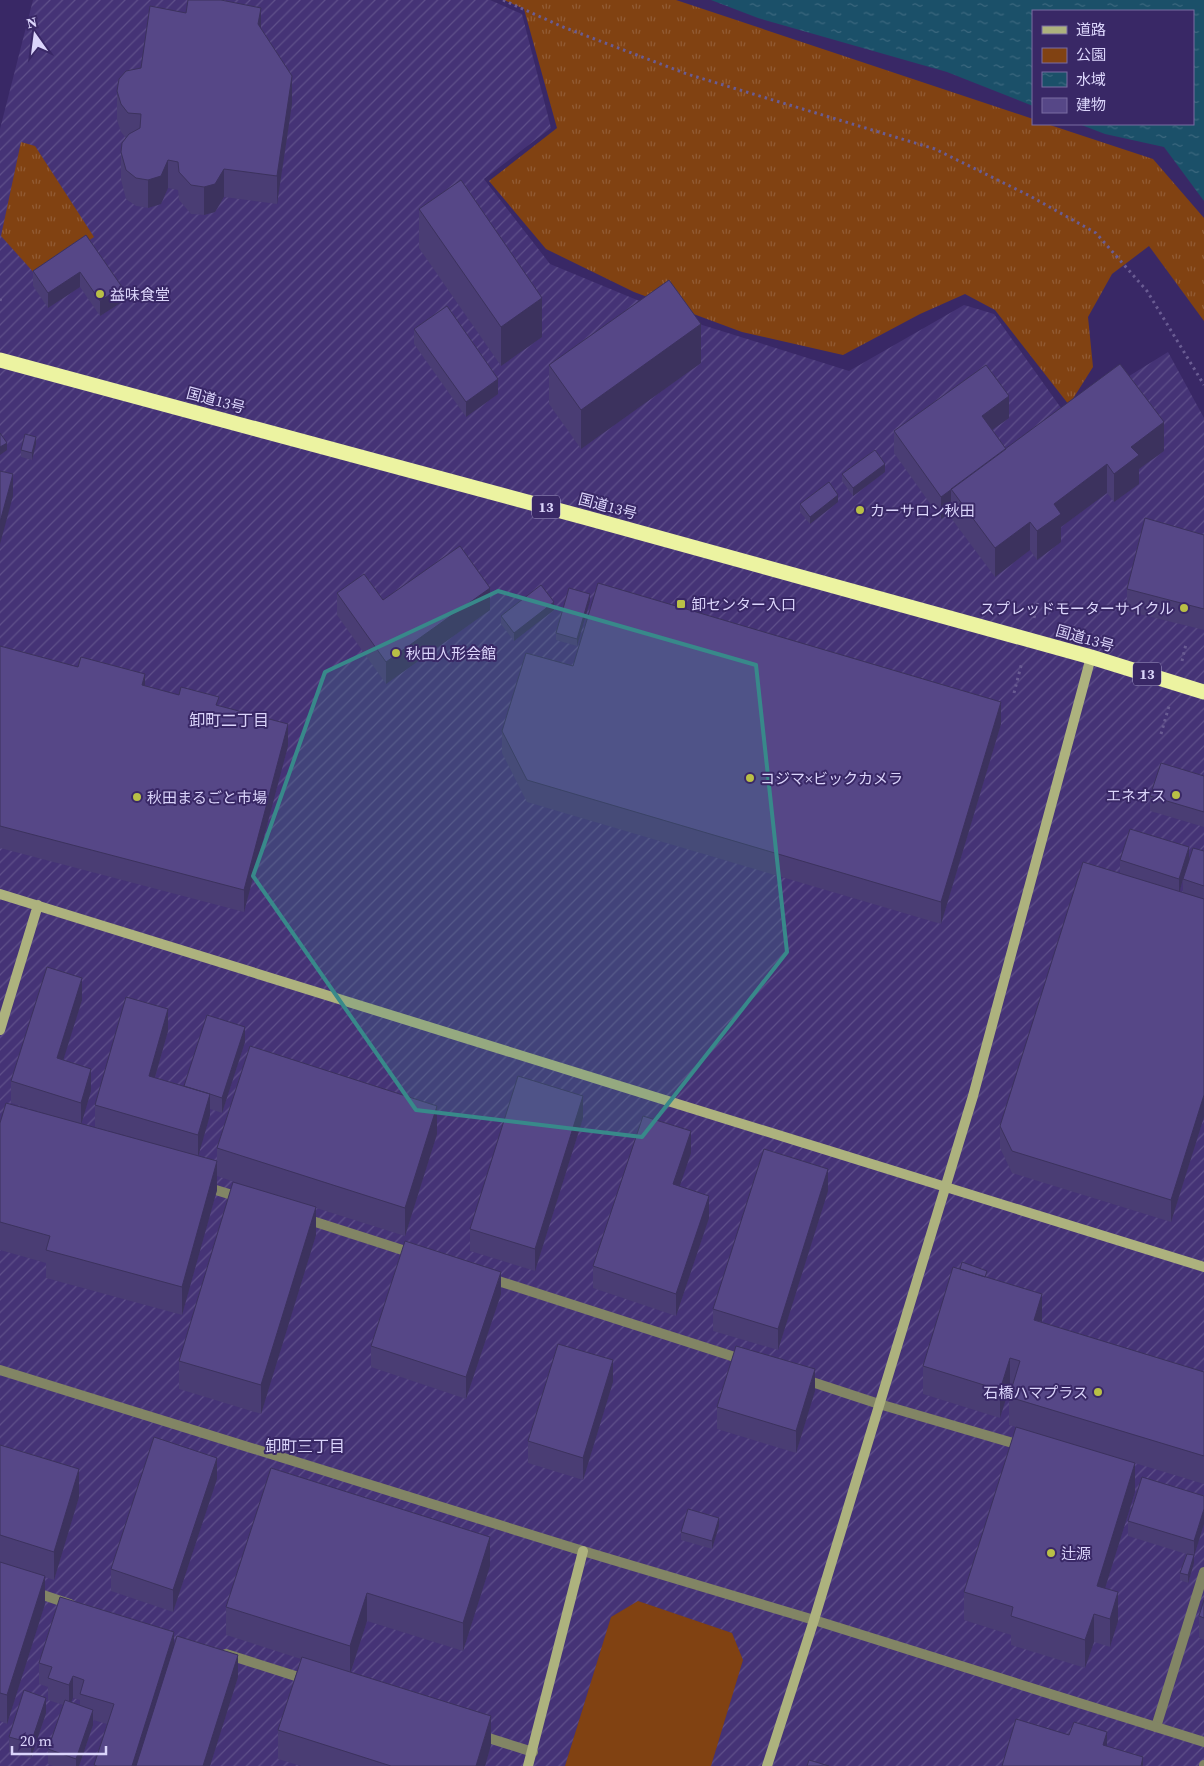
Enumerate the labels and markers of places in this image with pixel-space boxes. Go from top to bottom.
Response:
place label: 益味食堂 [110,284,170,305]
marker: 益味食堂 [94,288,106,300]
place label: カーサロン秋田 [870,500,975,521]
marker: カーサロン秋田 [854,504,866,516]
place label: 卸センター入口 [691,594,796,615]
marker: 卸センター入口 [675,598,687,610]
place label: スプレッドモーターサイクル [980,598,1174,619]
marker: スプレッドモーターサイクル [1178,602,1190,614]
place label: 秋田人形会館 [406,643,496,664]
marker: 秋田人形会館 [390,647,402,659]
place label: コジマ×ビックカメラ [760,768,903,789]
marker: コジマ×ビックカメラ [744,772,756,784]
place label: エネオス [1106,785,1166,806]
place label: 秋田まるごと市場 [147,787,267,808]
marker: エネオス [1170,789,1182,801]
marker: 秋田まるごと市場 [131,791,143,803]
place label: 石橋ハマプラス [983,1382,1088,1403]
marker: 石橋ハマプラス [1092,1386,1104,1398]
place label: 辻源 [1061,1543,1091,1564]
marker: 辻源 [1045,1547,1057,1559]

